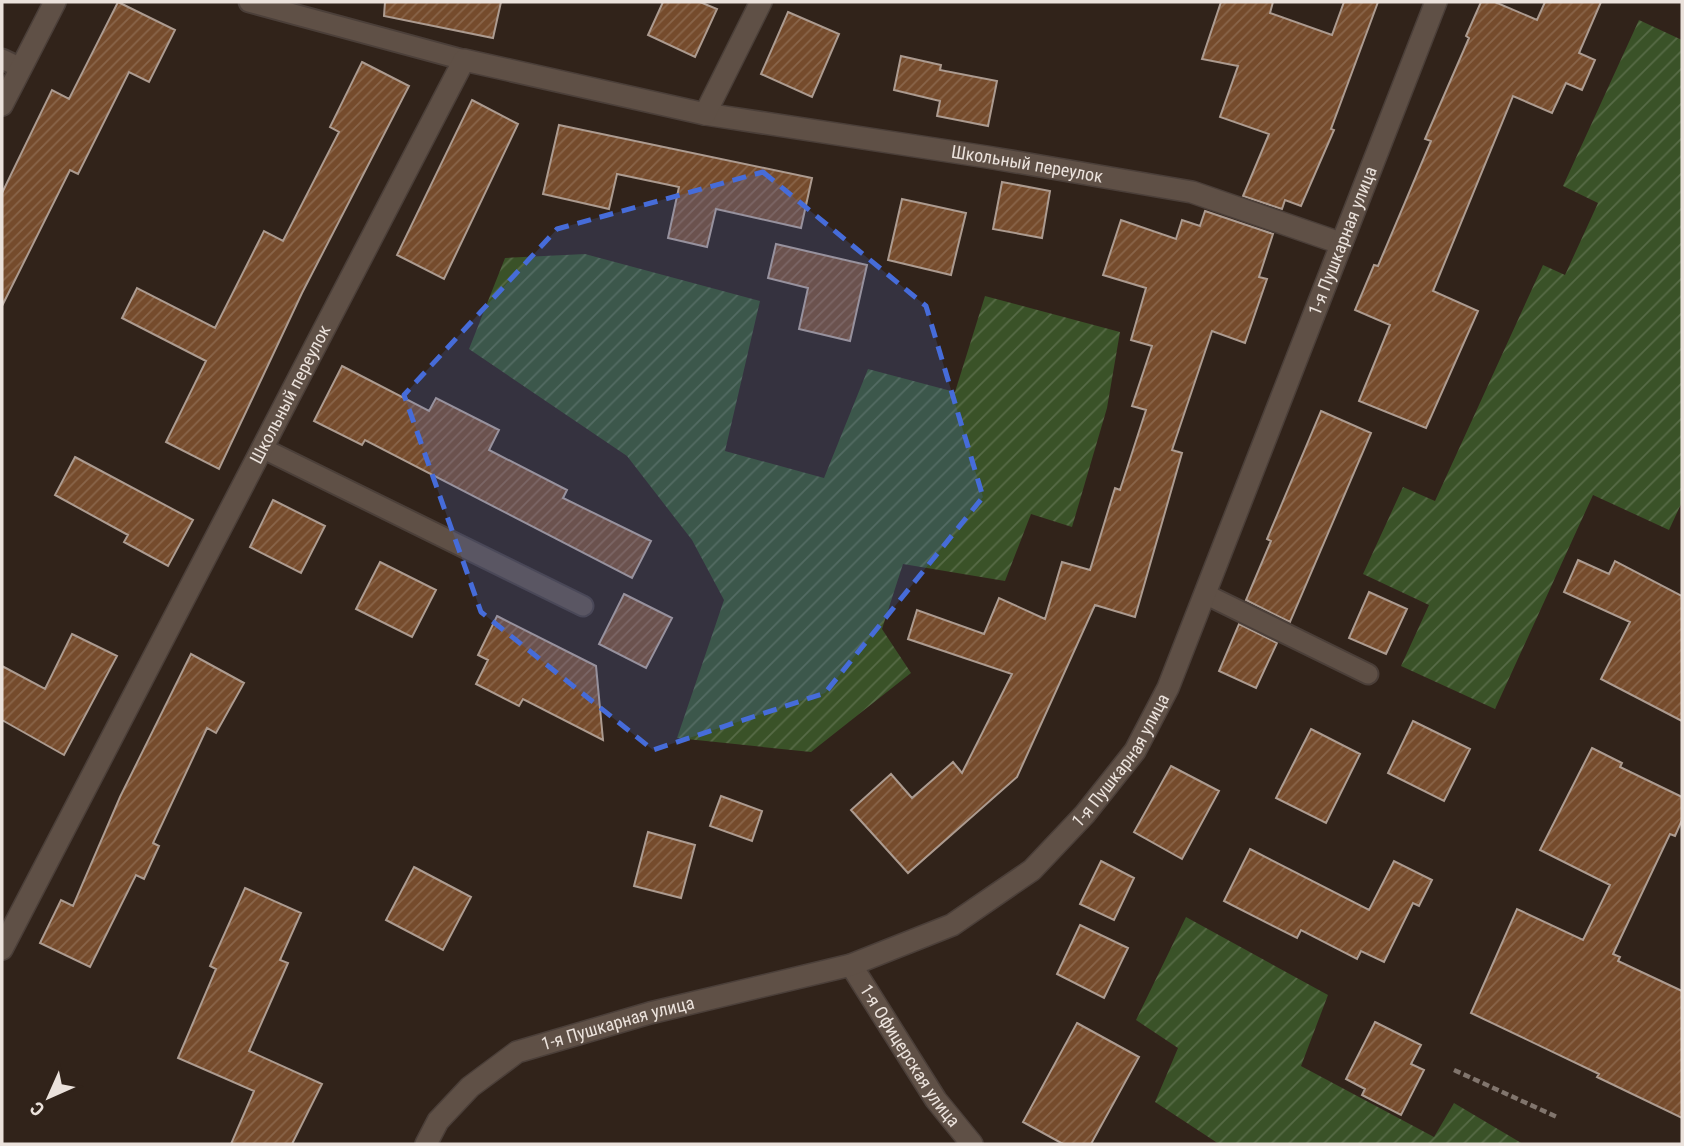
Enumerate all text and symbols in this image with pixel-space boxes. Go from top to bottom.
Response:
street label: Школьный переулок [950,141,1105,187]
street label: 1-я Пушкарная улица [1304,163,1381,318]
street label: Школьный переулок [245,321,335,467]
street label: 1-я Пушкарная улица [1067,690,1173,831]
street label: 1-я Офицерская улица [856,980,965,1131]
street label: 1-я Пушкарная улица [539,992,696,1054]
north arrow [14,1062,84,1132]
text: С [25,1097,49,1121]

